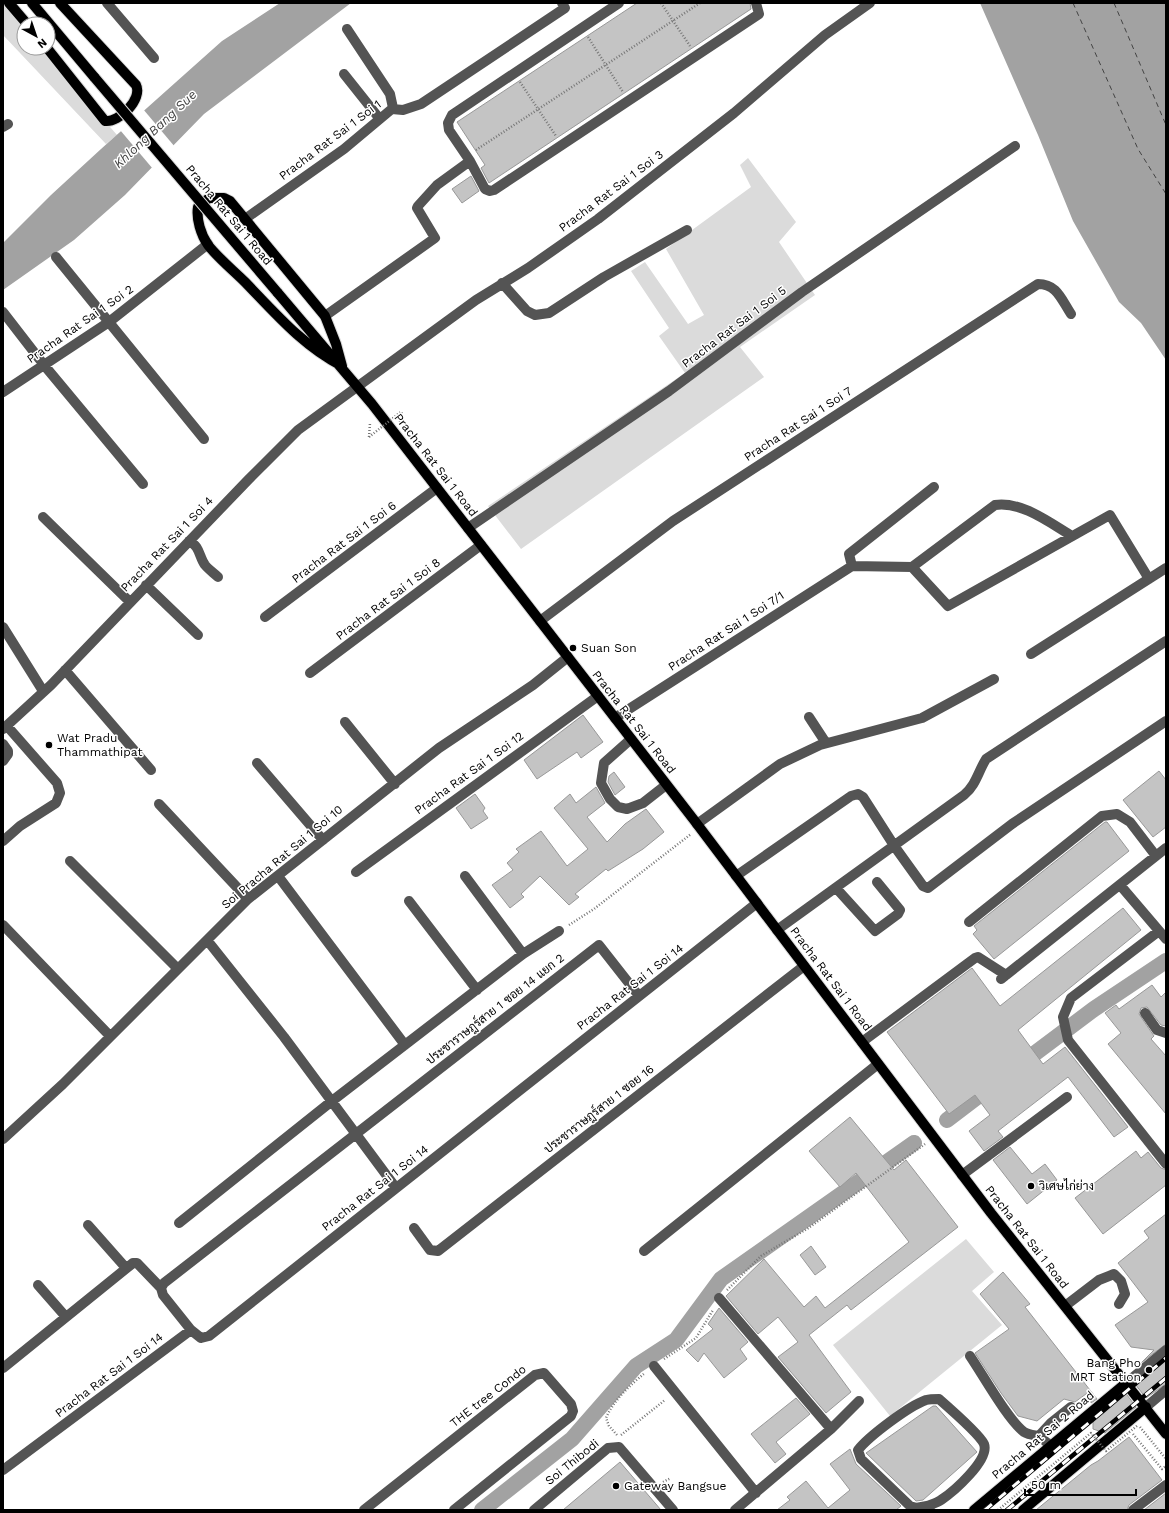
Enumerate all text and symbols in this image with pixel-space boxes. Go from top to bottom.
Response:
north arrow [16,16,56,56]
text: N [35,36,49,51]
water label: Khlong Bang Sue [110,87,200,171]
street label: Pracha Rat Sai 1 Soi 1 [276,97,384,183]
street label: Pracha Rat Sai 1 Soi 3 [556,147,666,235]
street label: Pracha Rat Sai 1 Road [183,162,275,268]
street label: Pracha Rat Sai 1 Soi 2 [24,282,136,366]
street label: Pracha Rat Sai 1 Soi 5 [679,283,789,371]
street label: Pracha Rat Sai 1 Soi 7 [741,384,855,464]
street label: Pracha Rat Sai 1 Road [391,411,481,519]
street label: Pracha Rat Sai 1 Soi 4 [118,493,216,595]
street label: Pracha Rat Sai 1 Soi 6 [289,498,399,586]
street label: Pracha Rat Sai 1 Soi 8 [333,555,443,643]
street label: Pracha Rat Sai 1 Soi 7/1 [666,588,786,674]
place label: Suan Son [581,641,637,655]
marker: Suan Son [568,643,578,653]
street label: Pracha Rat Sai 1 Road [589,668,679,776]
street label: Pracha Rat Sai 1 Soi 12 [412,729,526,817]
place label: Wat Pradu Thammathipat [57,731,142,759]
marker: Wat Pradu Thammathipat [44,740,54,750]
street label: Soi Pracha Rat Sai 1 Soi 10 [219,802,345,912]
street label: Pracha Rat Sai 1 Road [787,924,875,1034]
street label: Pracha Rat Sai 1 Soi 14 [574,941,686,1033]
street label: ประชาราษฎร์สาย 1 ซอย 14 แยก 2 [423,950,567,1068]
street label: ประชาราษฎร์สาย 1 ซอย 16 [541,1061,657,1157]
street label: Pracha Rat Sai 1 Soi 14 [319,1142,431,1234]
place label: วิเศษไก่ย่าง [1038,1178,1094,1193]
marker: วิเศษไก่ย่าง [1026,1181,1036,1191]
street label: Pracha Rat Sai 1 Road [982,1183,1072,1291]
street label: Pracha Rat Sai 1 Soi 14 [52,1330,166,1420]
place label: Bang Pho MRT Station [1070,1356,1141,1384]
street label: THE tree Condo [447,1362,529,1430]
marker: Bang Pho MRT Station [1144,1365,1154,1375]
street label: Pracha Rat Sai 2 Road [989,1388,1097,1482]
street label: Soi Thibodi [542,1436,602,1488]
scale bar [1025,1471,1136,1497]
text: 50 m [1031,1478,1061,1492]
place label: Gateway Bangsue [624,1479,727,1493]
marker: Gateway Bangsue [611,1481,621,1491]

